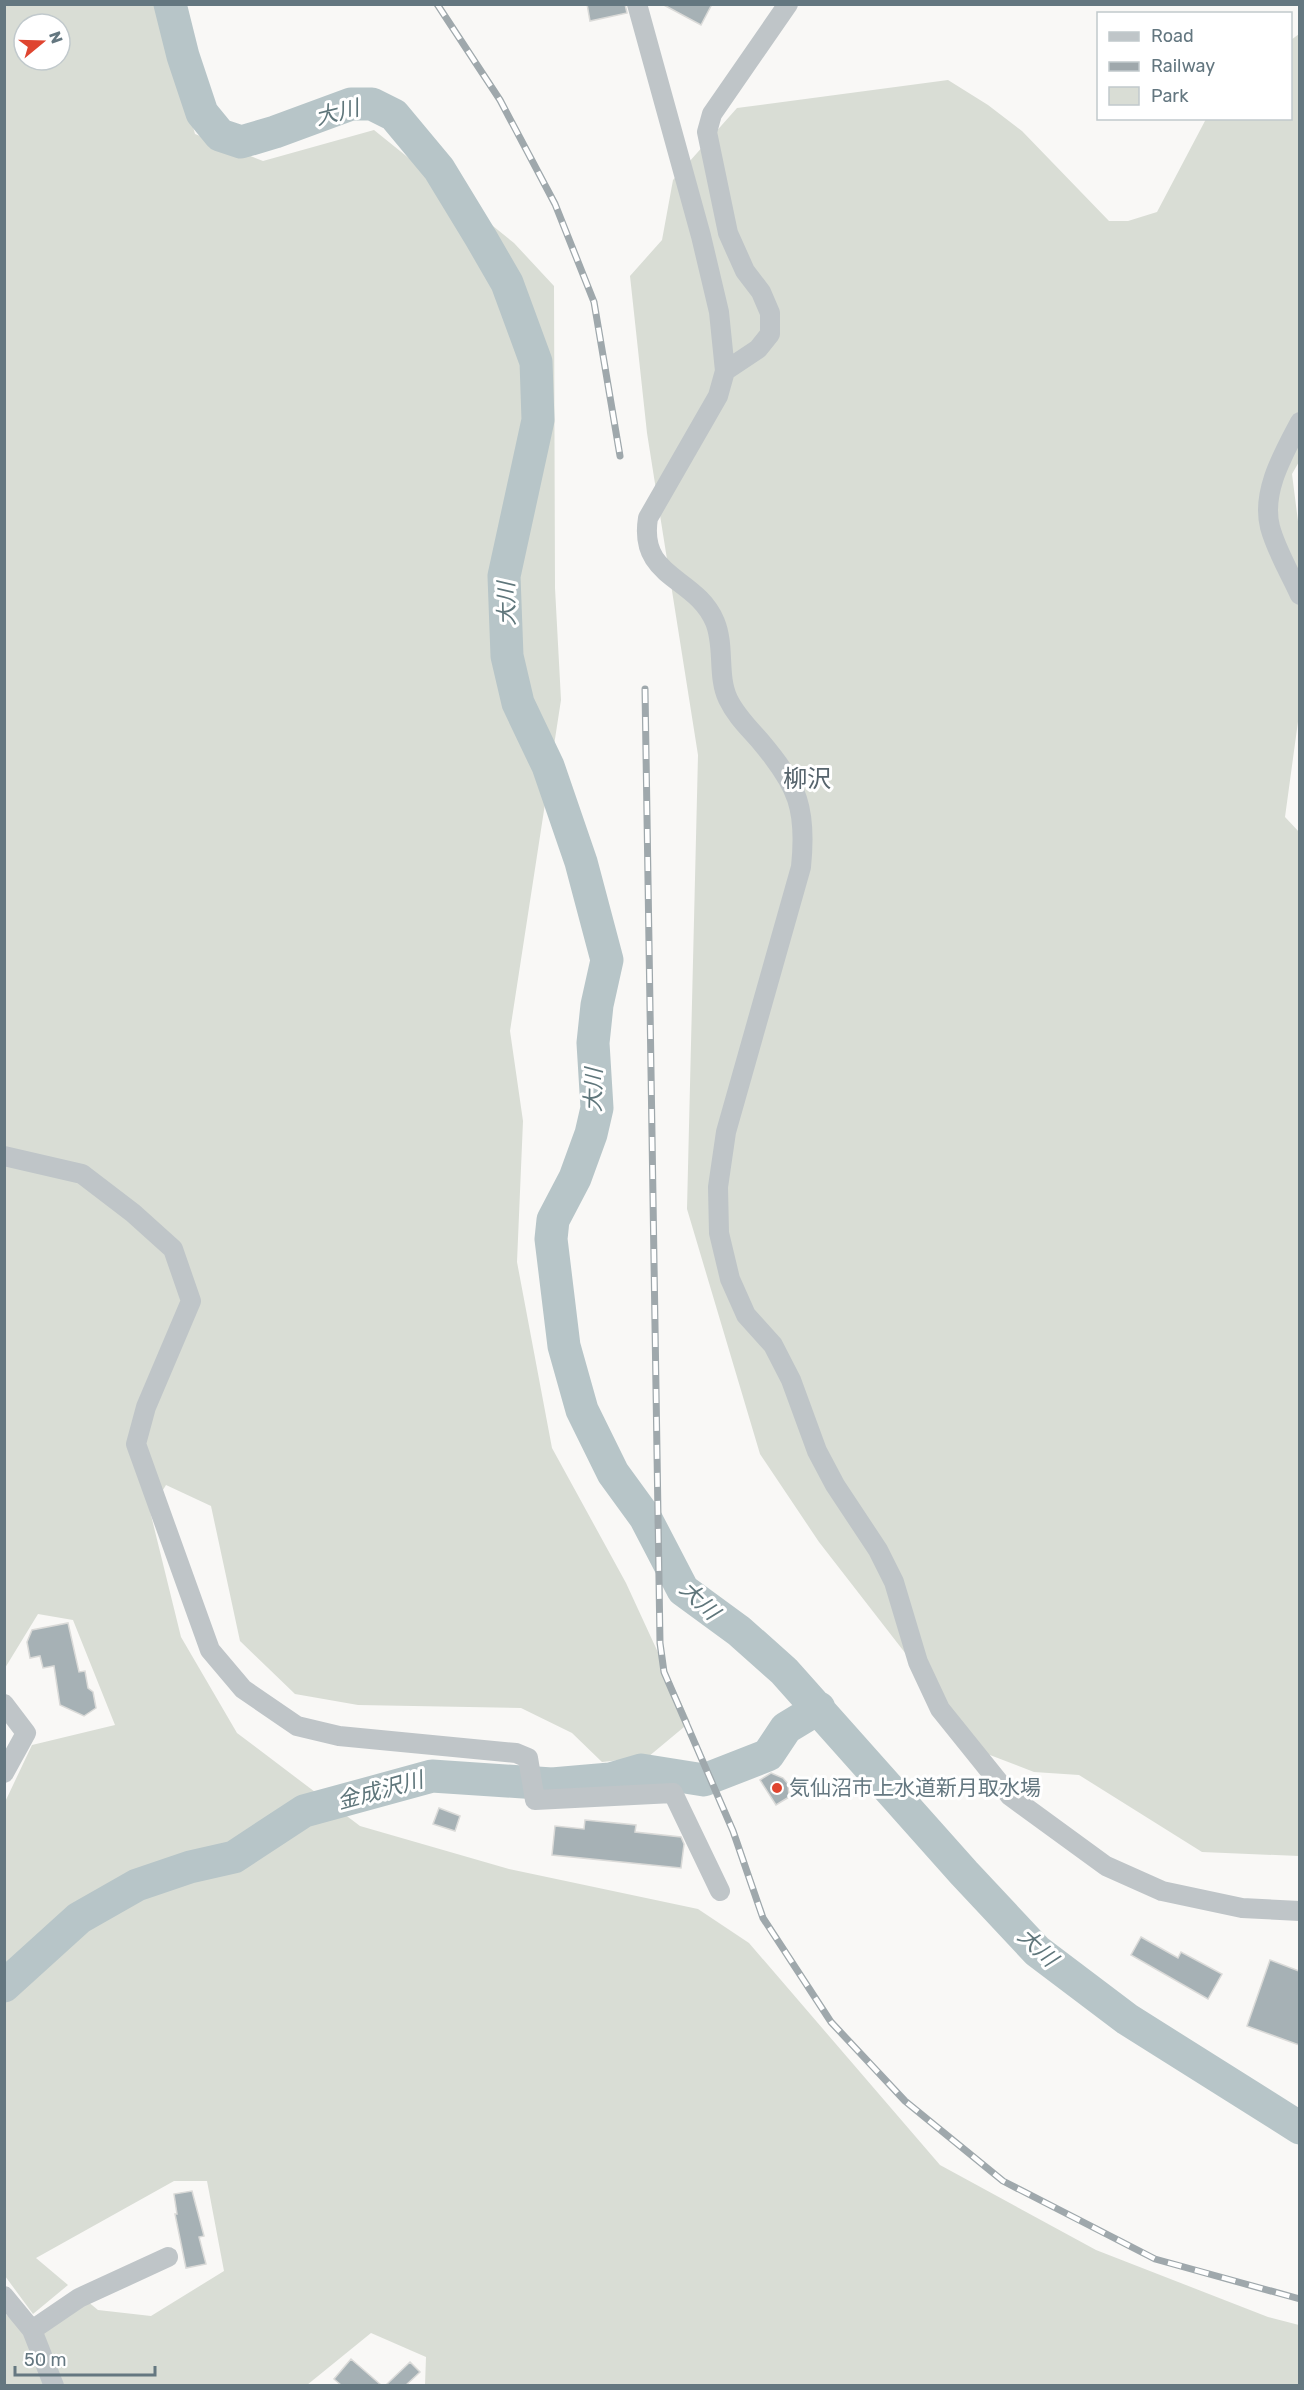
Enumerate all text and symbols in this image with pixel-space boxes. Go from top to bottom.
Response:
north arrow [12,12,72,72]
legend [1097,12,1292,120]
text: Road [1151,25,1194,47]
text: N [45,29,67,46]
text: Railway [1151,55,1215,77]
text: Park [1151,85,1189,107]
water label: 大川 [313,94,364,131]
water label: 大川 [493,580,520,626]
district label: 柳沢 [783,765,831,793]
water label: 大川 [580,1066,607,1112]
water label: 大川 [674,1575,726,1627]
water label: 金成沢川 [334,1766,428,1815]
place label: 気仙沼市上水道新月取水場 [789,1775,1041,1800]
marker: 気仙沼市上水道新月取水場 [770,1781,784,1795]
water label: 大川 [1012,1922,1064,1974]
scale bar [15,2339,154,2377]
text: 50 m [24,2349,67,2371]

